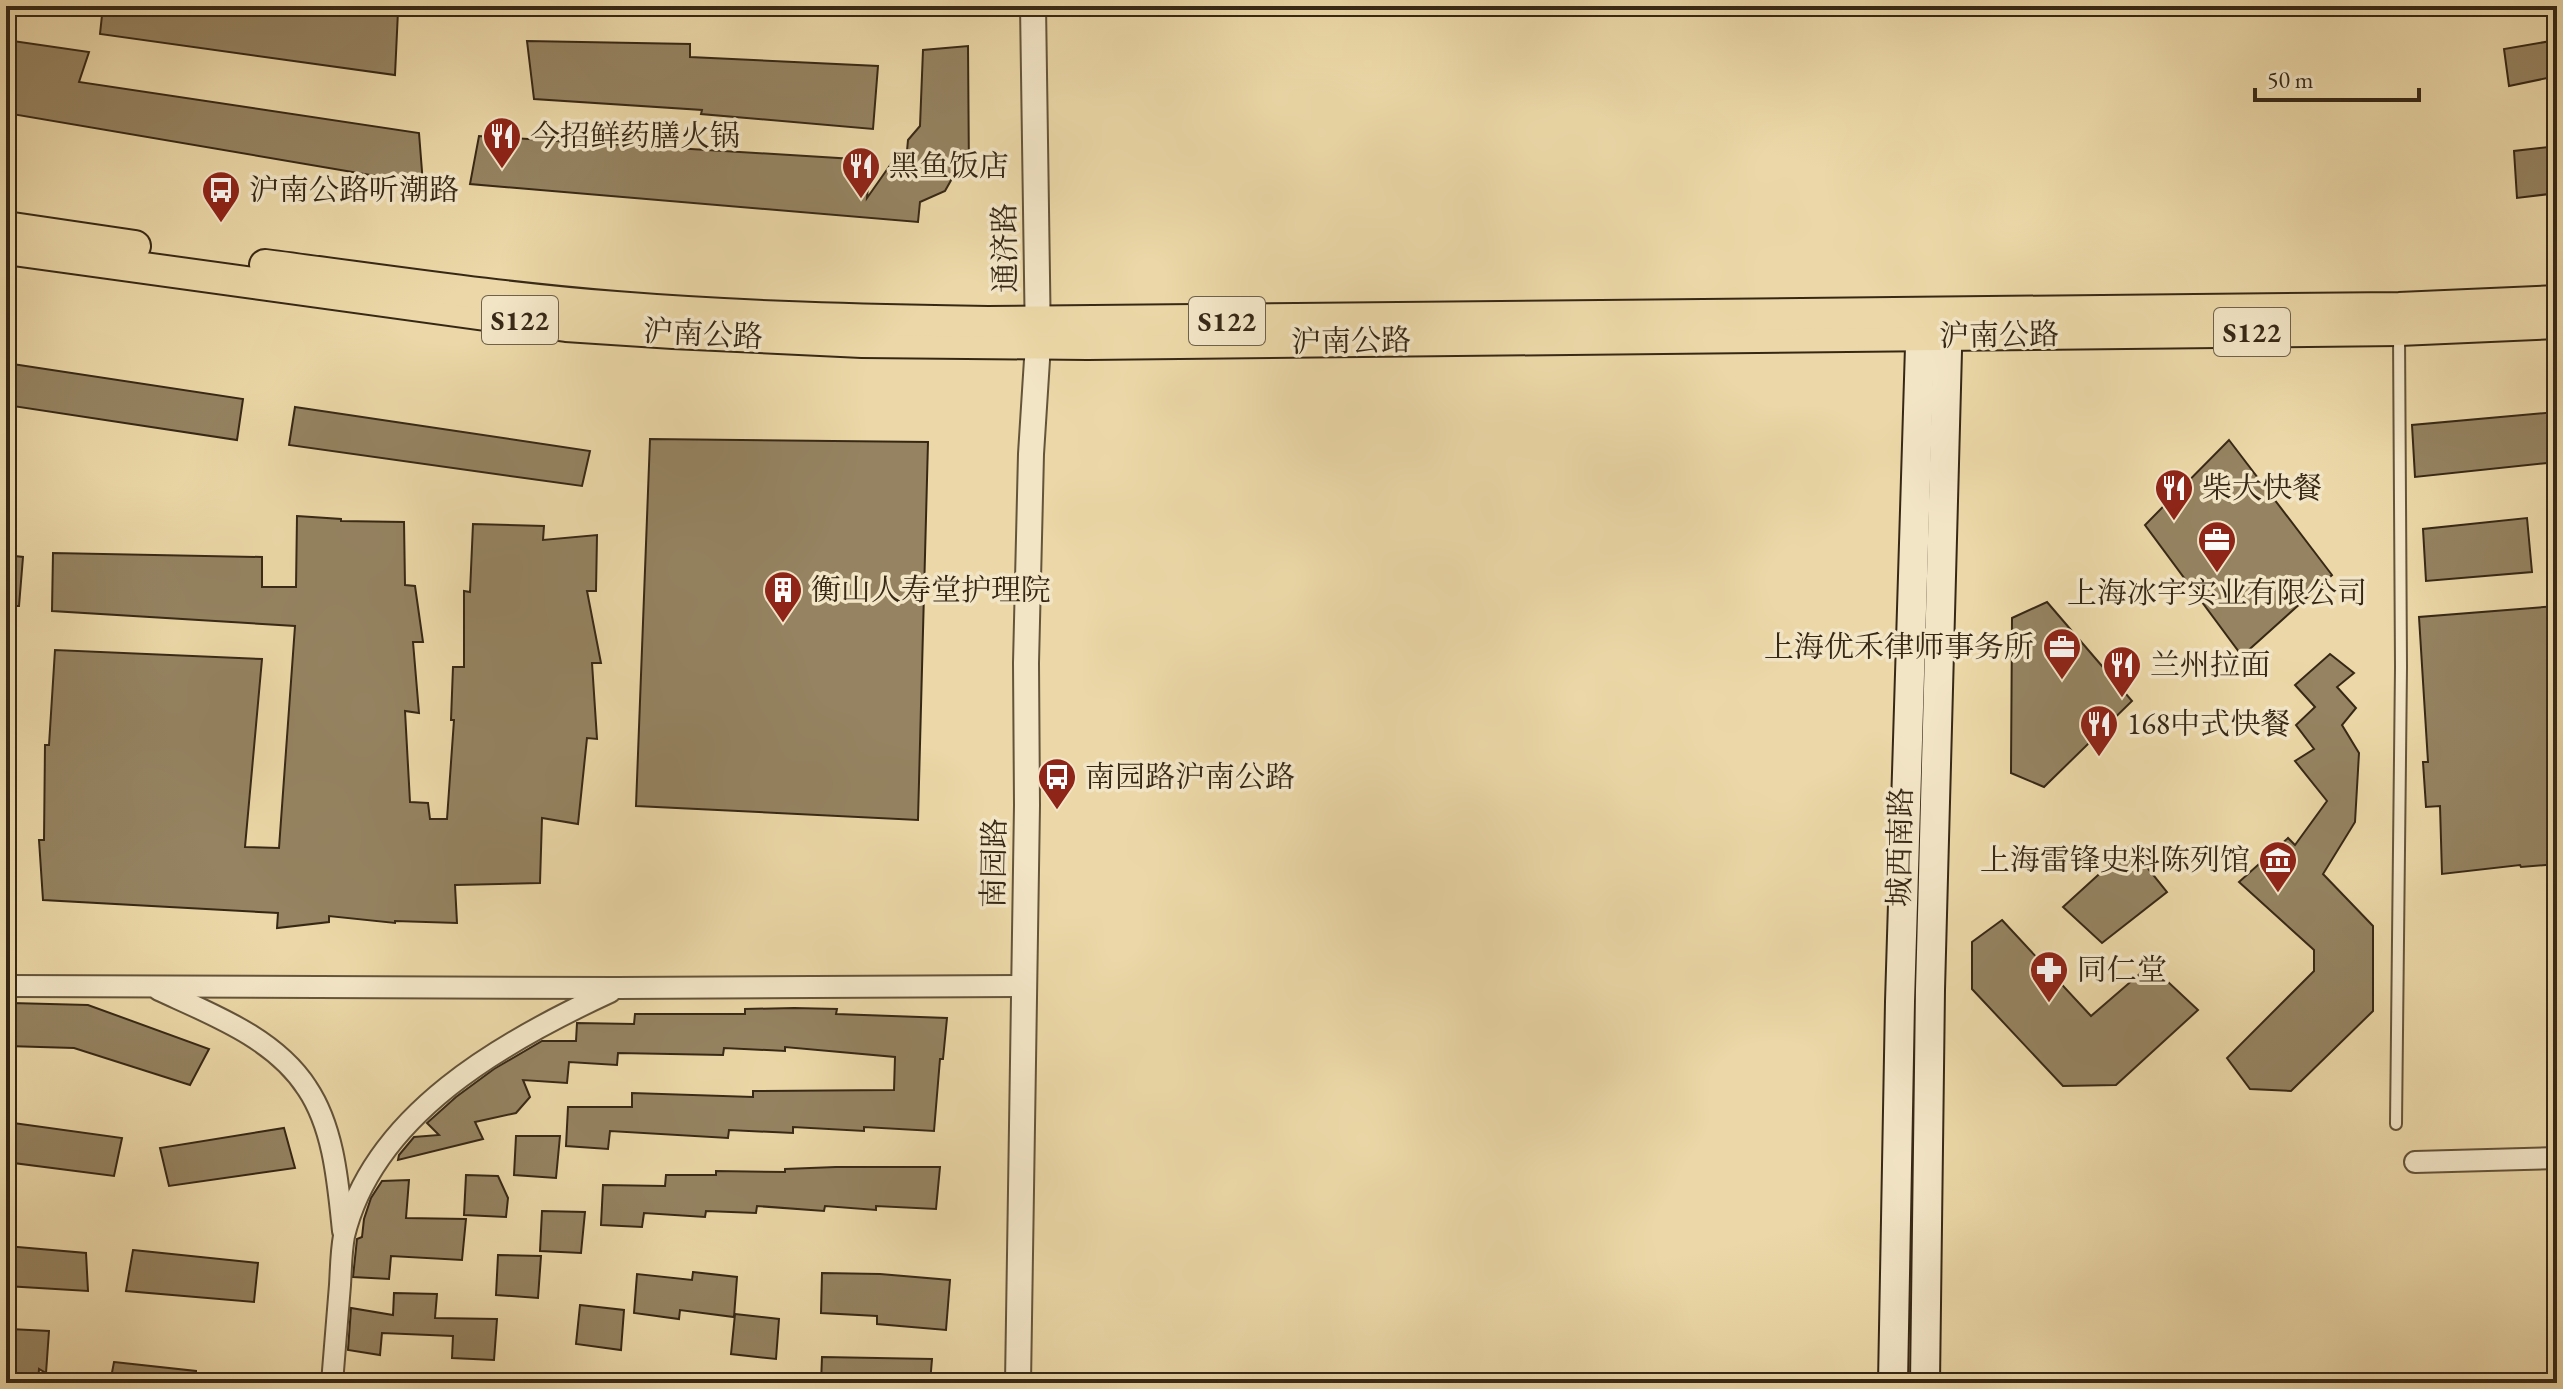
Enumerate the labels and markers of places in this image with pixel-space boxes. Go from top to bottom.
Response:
restaurant icon: 今招鲜药膳火锅 [481,115,523,170]
place label: 今招鲜药膳火锅 [530,116,740,155]
restaurant icon: 黑鱼饭店 [840,145,882,200]
place label: 黑鱼饭店 [889,146,1009,185]
bus stop icon: 沪南公路听潮路 [200,169,242,224]
place label: 沪南公路听潮路 [249,170,459,209]
restaurant icon: 柴大快餐 [2153,467,2195,522]
place label: 柴大快餐 [2202,468,2322,507]
office icon: 上海冰宇实业有限公司 [2196,519,2238,574]
building icon: 衡山人寿堂护理院 [762,569,804,624]
place label: 衡山人寿堂护理院 [811,570,1051,609]
place label: 上海冰宇实业有限公司 [2067,573,2367,612]
office icon: 上海优禾律师事务所 [2041,626,2083,681]
place label: 上海优禾律师事务所 [1764,627,2034,666]
restaurant icon: 兰州拉面 [2101,644,2143,699]
place label: 兰州拉面 [2150,645,2270,684]
restaurant icon: 168中式快餐 [2078,703,2120,758]
place label: 168中式快餐 [2127,704,2290,743]
bus stop icon: 南园路沪南公路 [1036,756,1078,811]
place label: 南园路沪南公路 [1085,757,1295,796]
museum icon: 上海雷锋史料陈列馆 [2257,839,2299,894]
place label: 上海雷锋史料陈列馆 [1980,840,2250,879]
pharmacy icon: 同仁堂 [2028,949,2070,1004]
place label: 同仁堂 [2077,950,2167,989]

